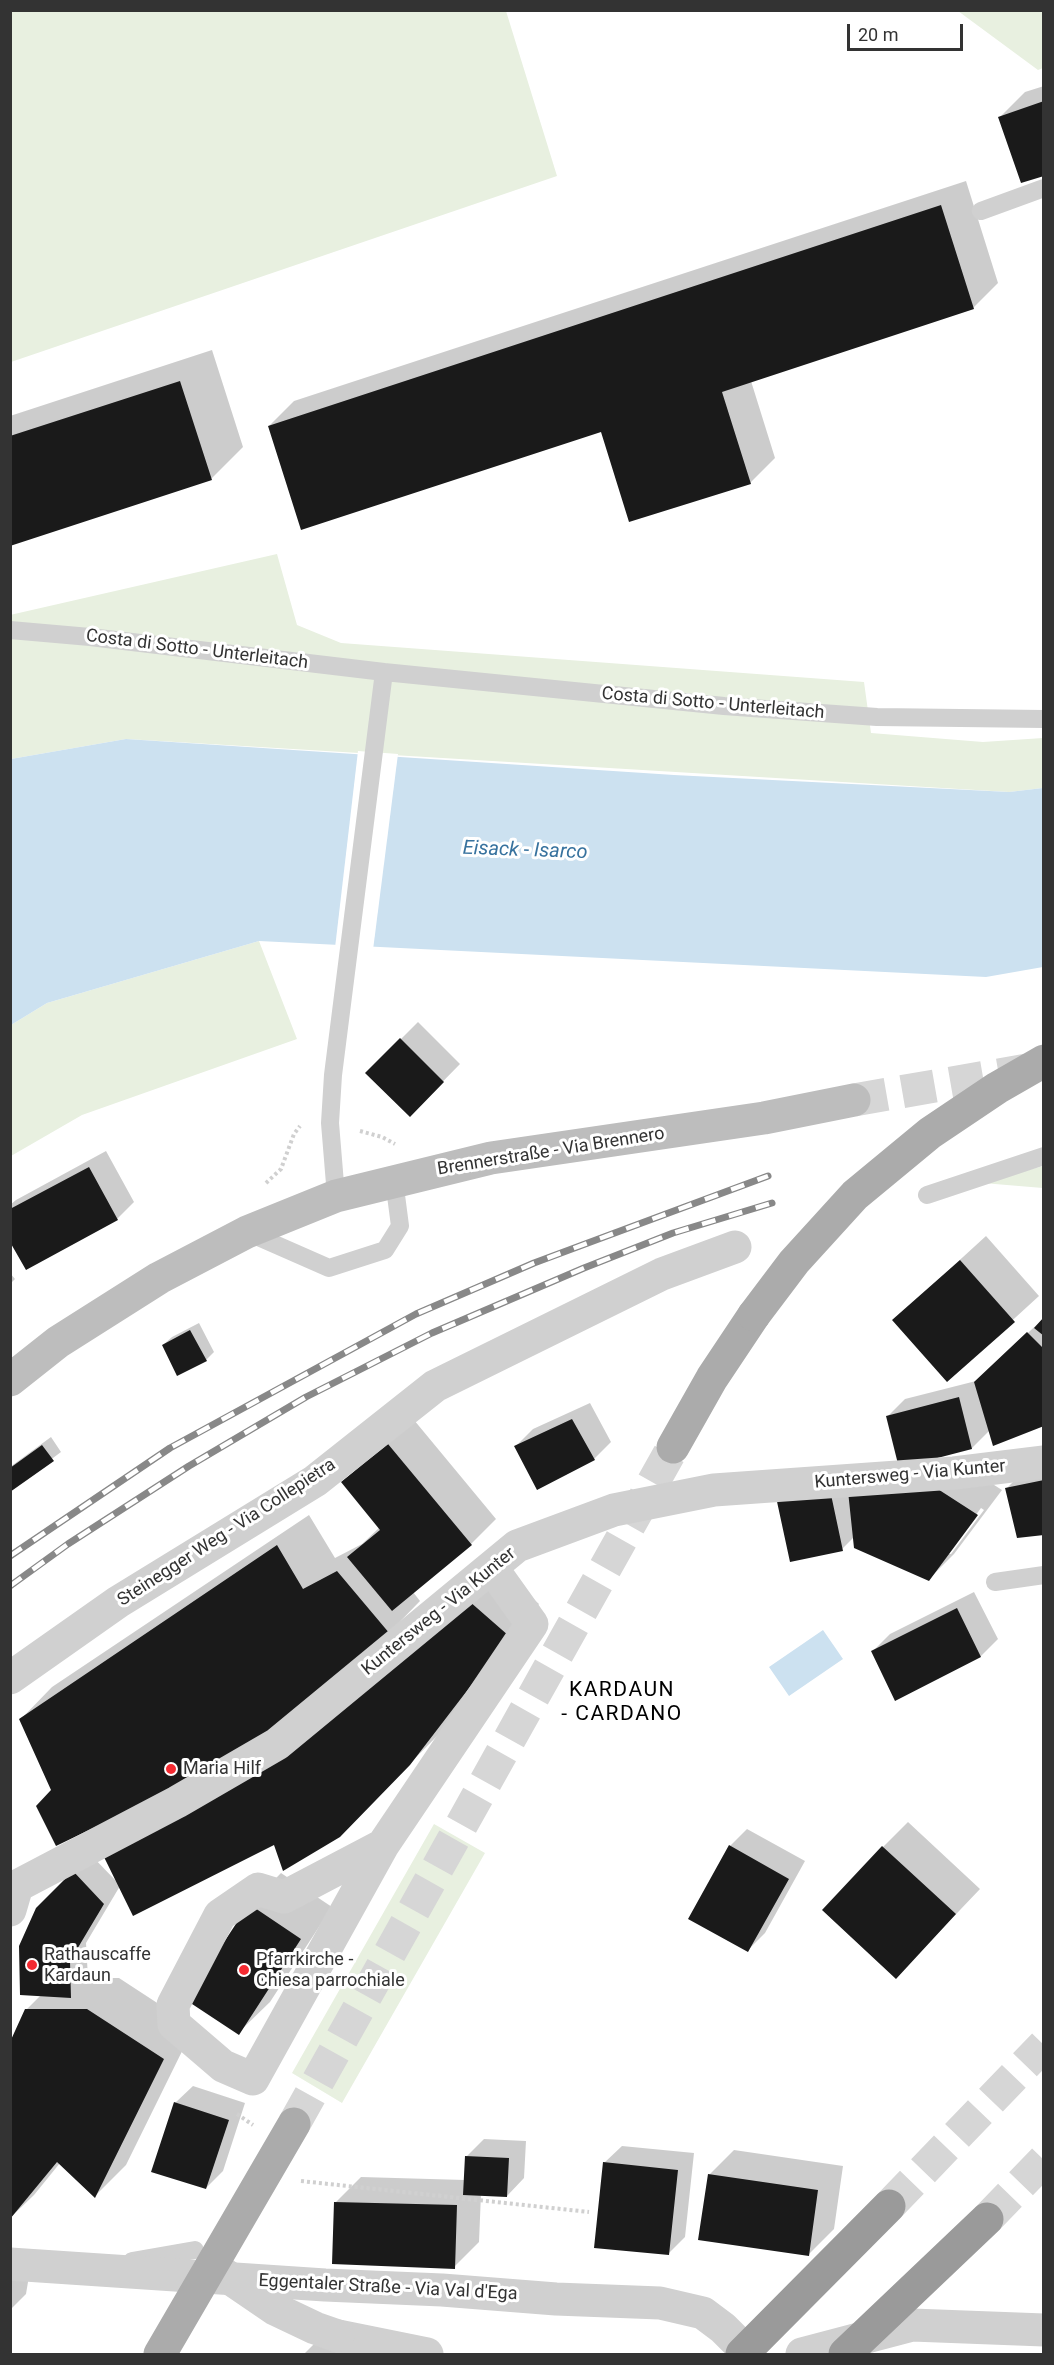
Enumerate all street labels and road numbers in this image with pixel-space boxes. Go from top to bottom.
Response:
street label: Costa di Sotto - Unterleitach [85,626,309,674]
street label: Costa di Sotto - Unterleitach [601,683,825,725]
street label: Brennerstraße - Via Brennero [436,1123,666,1181]
street label: Steinegger Weg - Via Collepietra [114,1454,340,1612]
street label: Kuntersweg - Via Kunter [814,1456,1006,1494]
street label: Kuntersweg - Via Kunter [358,1543,520,1681]
street label: Eggentaler Straße - Via Val d'Ega [258,2270,518,2306]

